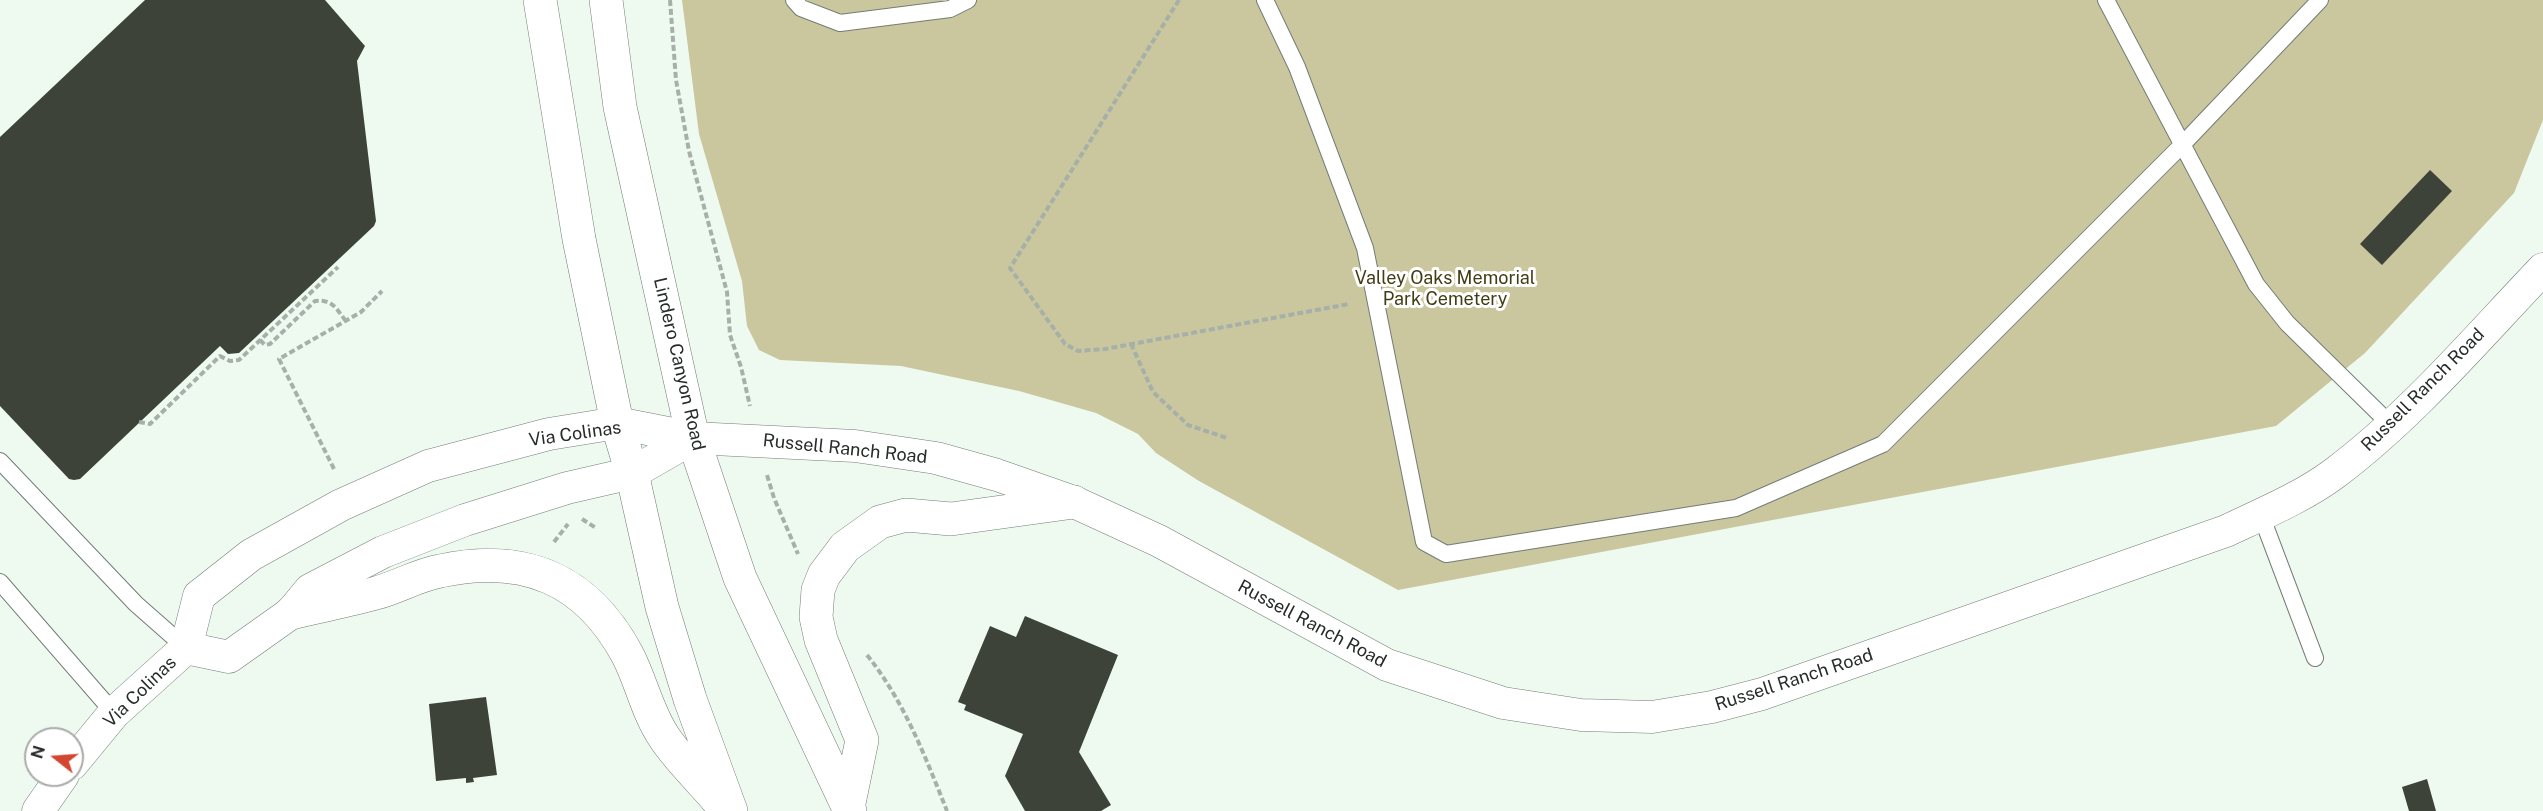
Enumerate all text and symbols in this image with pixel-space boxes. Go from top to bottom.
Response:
park label: Valley Oaks Memorial Park Cemetery [1355,267,1535,310]
street label: Lindero Canyon Road [649,275,709,453]
street label: Russell Ranch Road [2357,324,2489,456]
street label: Via Colinas [528,417,622,451]
street label: Russell Ranch Road [762,430,928,468]
street label: Russell Ranch Road [1234,576,1390,672]
street label: Russell Ranch Road [1712,644,1876,716]
street label: Via Colinas [99,652,181,732]
north arrow [24,727,84,787]
text: N [27,743,49,761]

